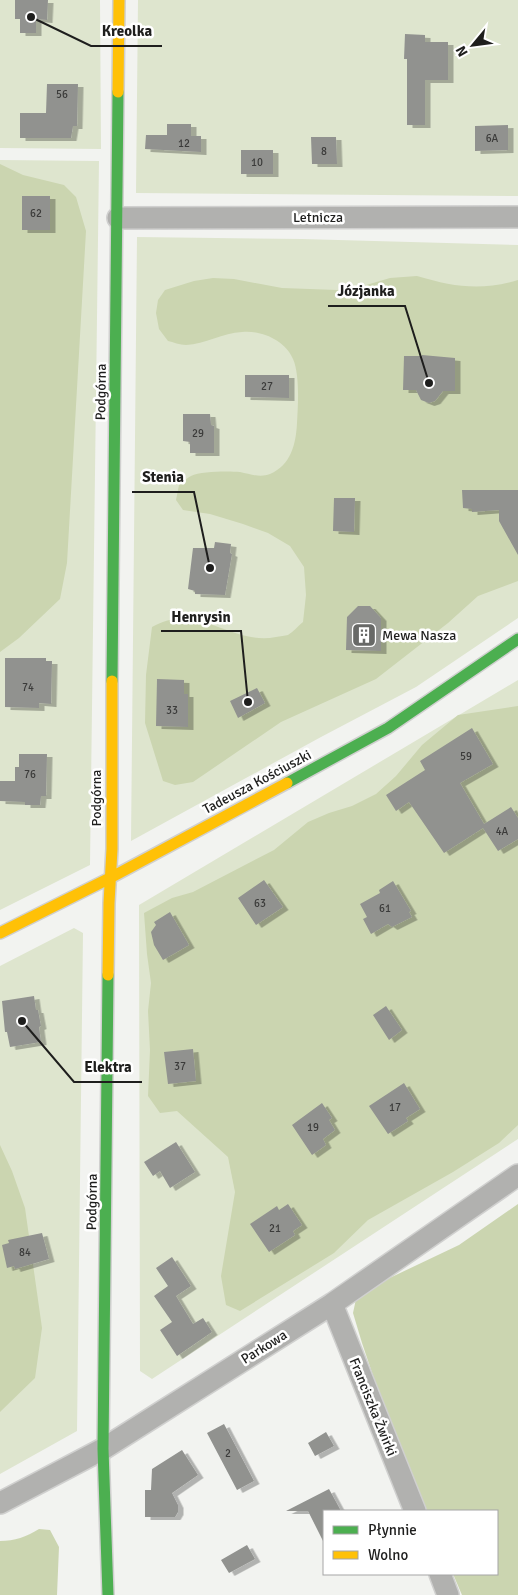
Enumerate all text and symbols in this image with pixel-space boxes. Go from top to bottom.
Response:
callout: Kreolka [91,16,162,46]
north arrow [448,20,498,70]
text: Kreolka [102,22,153,40]
text: N [452,43,472,59]
house number: 56 [56,88,68,101]
house number: 6A [486,132,499,145]
house number: 12 [178,137,190,150]
house number: 8 [321,145,327,158]
house number: 10 [251,156,263,169]
house number: 62 [30,207,42,220]
street label: Letnicza [293,209,343,226]
callout: Józjanka [328,276,405,306]
text: Józjanka [337,282,395,300]
street label: Podgórna [92,363,110,421]
house number: 27 [261,380,273,393]
house number: 29 [192,427,204,440]
callout: Stenia [132,462,194,492]
text: Stenia [142,468,184,486]
callout: Henrysin [161,601,241,631]
text: Henrysin [171,608,231,626]
building icon: Mewa Nasza [351,622,377,648]
place label: Mewa Nasza [382,627,456,644]
house number: 74 [22,681,34,694]
house number: 33 [166,704,178,717]
street label: Tadeusza Kościuszki [200,746,314,818]
house number: 59 [460,750,472,763]
house number: 76 [24,768,36,781]
street label: Podgórna [88,770,105,826]
house number: 4A [496,825,509,838]
house number: 63 [254,897,266,910]
house number: 61 [379,902,391,915]
callout: Elektra [74,1052,142,1082]
text: Elektra [84,1058,132,1076]
house number: 37 [174,1060,186,1073]
house number: 17 [389,1101,401,1114]
house number: 19 [307,1121,319,1134]
street label: Podgórna [83,1173,101,1231]
house number: 21 [269,1222,281,1235]
house number: 84 [19,1246,31,1259]
street label: Parkowa [238,1326,290,1368]
street label: Franciszka Żwirki [346,1355,400,1459]
house number: 2 [225,1447,231,1460]
legend [323,1510,498,1575]
text: Płynnie [368,1521,417,1539]
text: Wolno [368,1546,409,1564]

